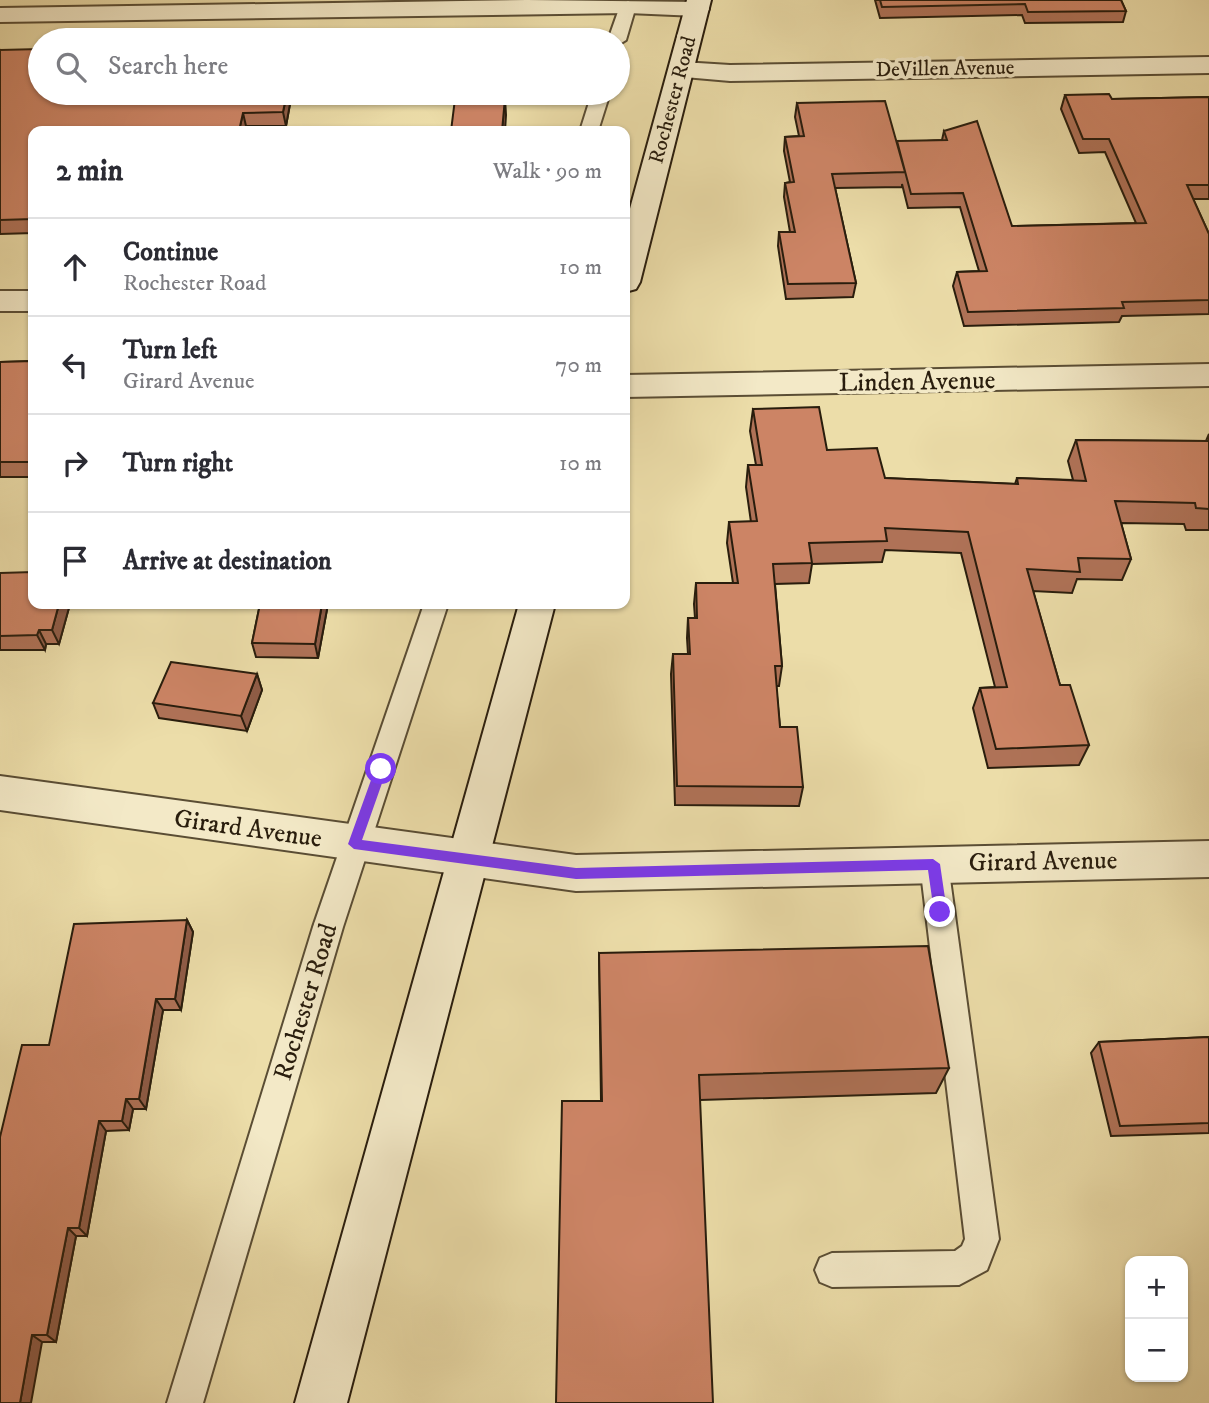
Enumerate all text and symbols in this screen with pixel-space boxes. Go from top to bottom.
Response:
search box [28,28,630,105]
street label: Rochester Road [643,33,703,167]
icon: search [52,48,90,86]
text: Search here [108,50,228,83]
street label: DeVillen Avenue [875,55,1015,83]
text: 2 min [56,153,123,190]
text: Walk · 90 m [493,157,602,186]
text: Continue [123,236,218,269]
icon: ahead [56,248,94,286]
text: 10 m [559,253,602,282]
text: Rochester Road [123,269,266,298]
text: Turn left [123,334,217,367]
icon: left [56,346,94,384]
text: 70 m [555,351,602,380]
street label: Linden Avenue [838,364,996,400]
text: Girard Avenue [123,367,255,396]
icon: right [56,444,94,482]
text: Turn right [123,447,233,480]
text: 10 m [559,449,602,478]
icon: arrive [56,542,94,580]
text: Arrive at destination [123,545,332,578]
route start [365,753,396,784]
street label: Girard Avenue [172,802,324,856]
street label: Girard Avenue [968,844,1118,880]
route end [924,896,955,927]
street label: Rochester Road [267,920,345,1084]
map controls [1125,1256,1188,1382]
button: + [1125,1256,1188,1319]
button: − [1125,1319,1188,1382]

